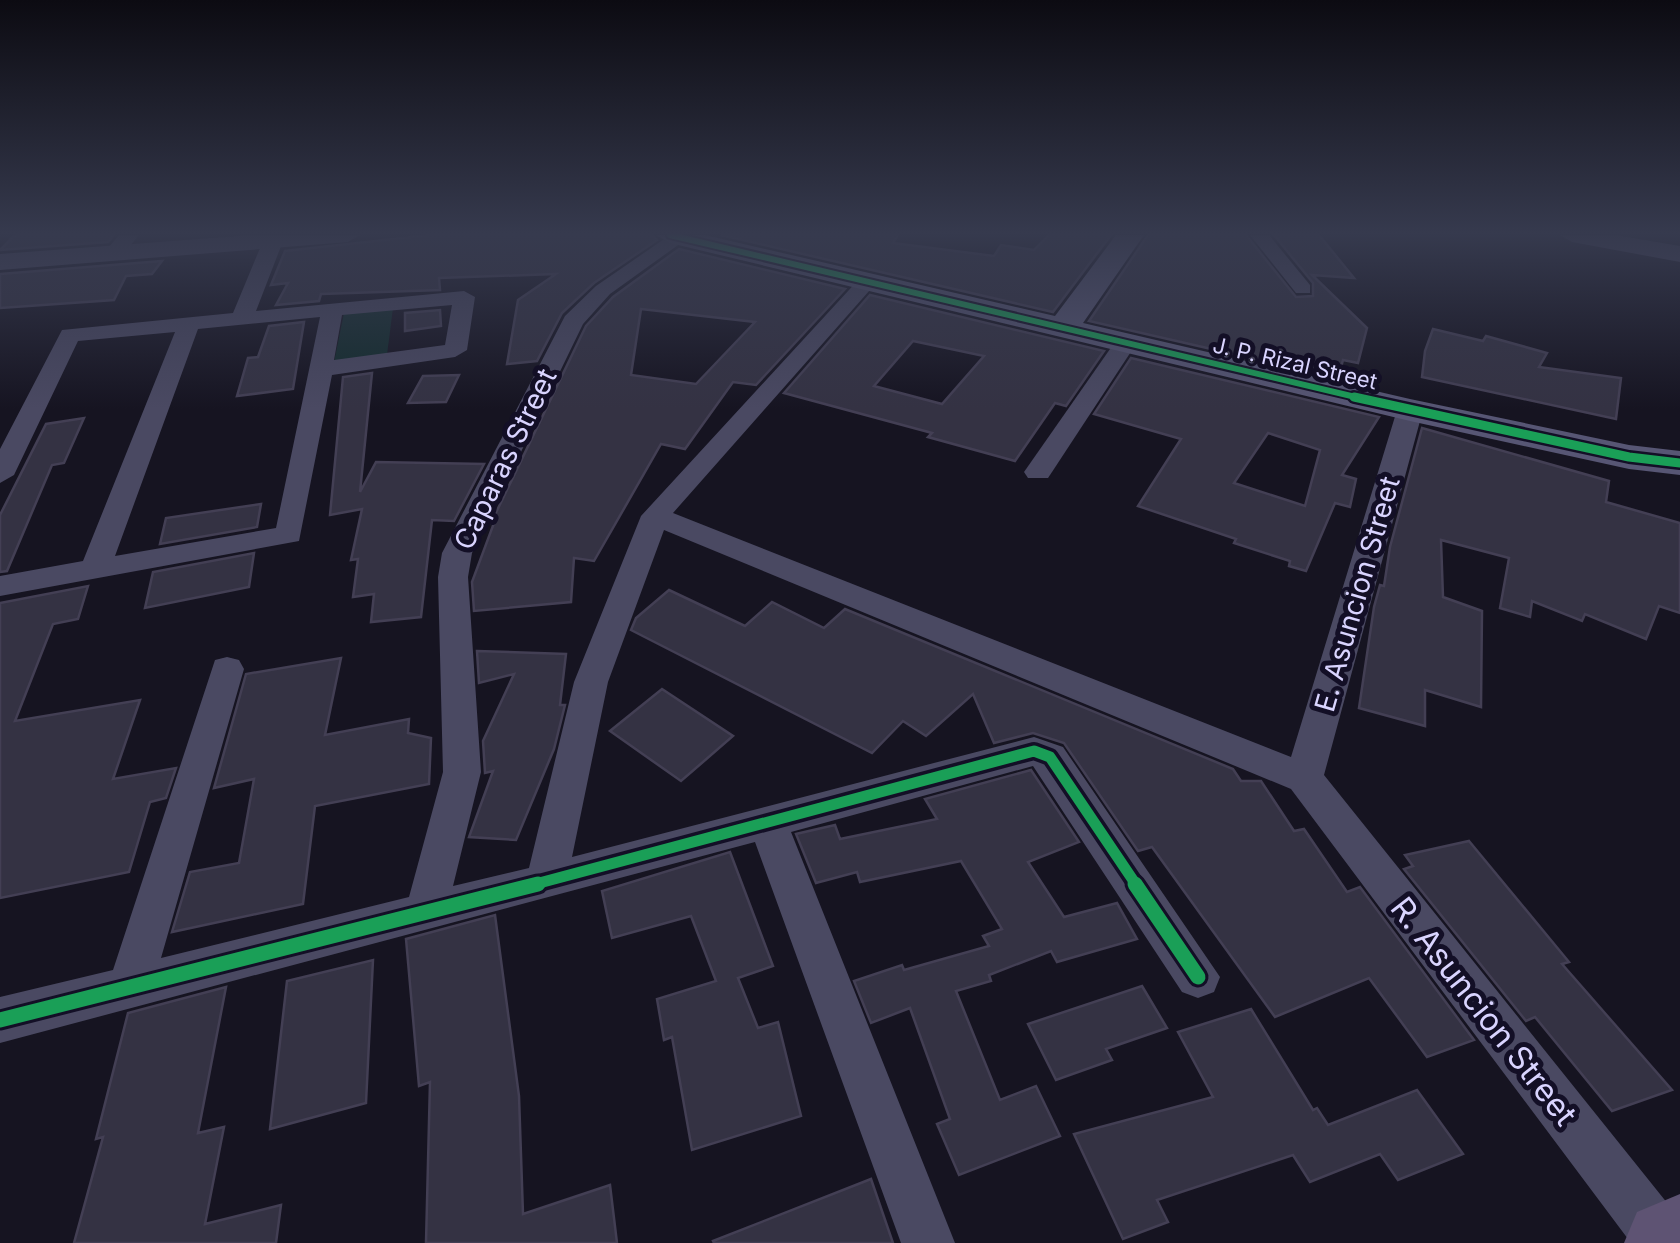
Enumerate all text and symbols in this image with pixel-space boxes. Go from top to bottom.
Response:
street label: J. P. Rizal Street [1210,331,1380,395]
street label: Caparas Street [446,363,564,555]
street label: E. Asuncion Street [1307,473,1407,715]
street label: R. Asuncion Street [1383,889,1585,1133]

